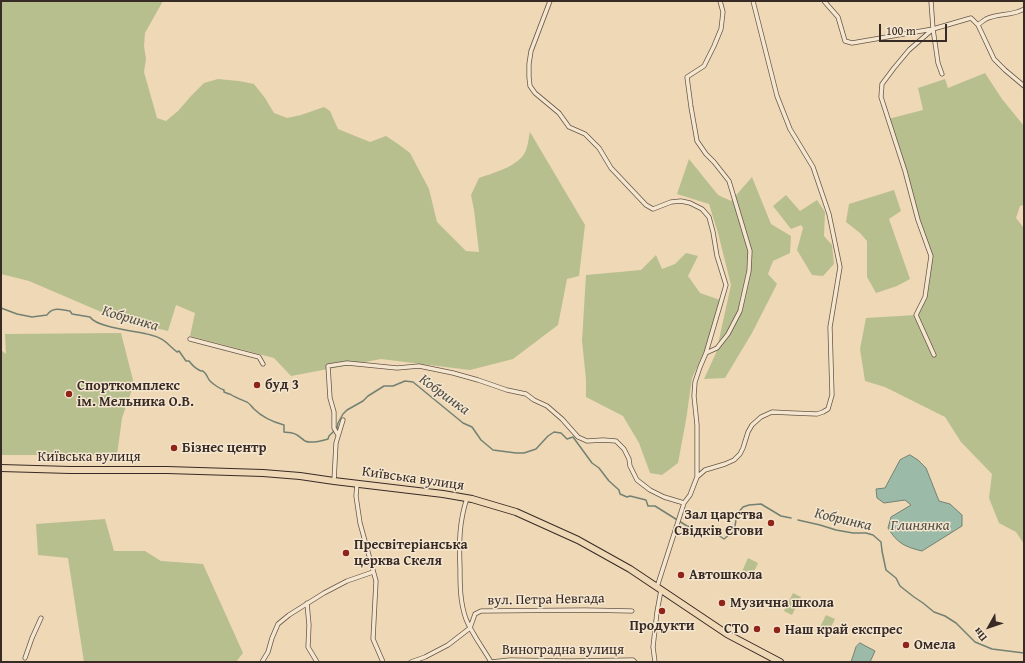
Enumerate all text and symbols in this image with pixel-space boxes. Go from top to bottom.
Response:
scale bar [881,16,949,42]
text: 100 m [886,22,916,39]
water label: Кобринка [100,302,160,336]
water label: Кобринка [415,371,473,419]
place label: буд 3 [265,377,299,393]
place label: Спорткомплекс ім. Мельника О.В. [77,378,194,410]
marker: буд 3 [252,380,262,390]
marker: Спорткомплекс ім. Мельника О.В. [64,389,74,399]
place label: Бізнес центр [182,440,266,456]
marker: Бізнес центр [169,443,179,453]
street label: Київська вулиця [38,449,140,465]
street label: Київська вулиця [361,464,465,494]
water label: Кобринка [813,505,873,535]
place label: Зал царства Свідків Єгови [674,507,763,540]
water label: Глинянка [890,517,950,535]
marker: Зал царства Свідків Єгови [766,518,776,528]
place label: Пресвітеріанська церква Скеля [354,537,468,570]
marker: Пресвітеріанська церква Скеля [341,548,351,558]
place label: Автошкола [689,567,763,583]
marker: Автошкола [676,570,686,580]
street label: вул. Петра Невгада [487,591,605,609]
place label: Музична школа [730,595,834,611]
marker: Музична школа [717,598,727,608]
marker: Продукти [657,606,667,616]
north arrow [969,607,1009,647]
place label: Продукти [629,618,695,634]
place label: СТО [724,621,749,637]
place label: Наш край експрес [785,622,902,638]
marker: СТО [752,624,762,634]
text: Пн [969,624,990,645]
marker: Наш край експрес [772,625,782,635]
place label: Омела [914,637,956,653]
marker: Омела [901,640,911,650]
street label: Виноградна вулиця [502,642,624,658]

